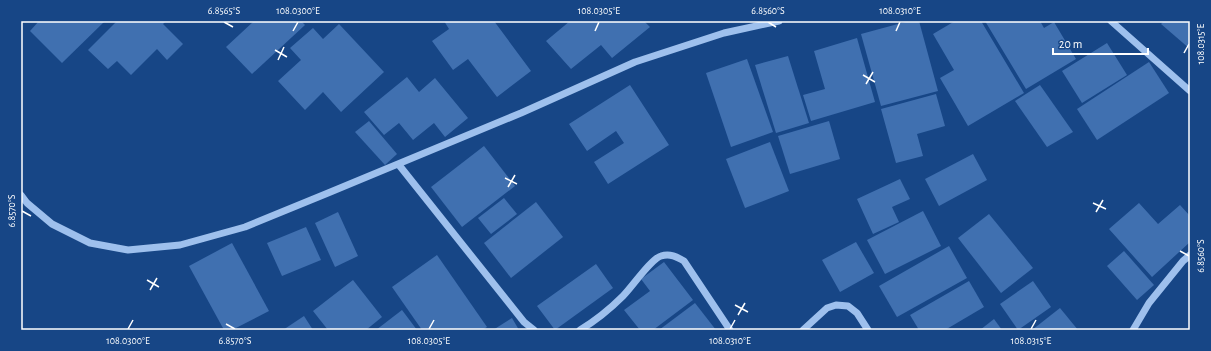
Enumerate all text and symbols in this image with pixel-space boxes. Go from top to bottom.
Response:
text: 6.8565°S [208,6,240,16]
text: 108.0300°E [276,6,320,16]
text: 108.0305°E [578,6,620,16]
text: 6.8560°S [751,6,785,16]
text: 108.0310°E [879,6,921,16]
text: 108.0315°E [1196,24,1206,64]
scale bar [1053,30,1148,56]
text: 20 m [1059,38,1082,50]
text: 6.8570°S [7,194,17,228]
text: 6.8560°S [1196,239,1206,273]
text: 108.0300°E [106,336,150,346]
text: 6.8570°S [218,336,252,346]
text: 108.0305°E [408,336,450,346]
text: 108.0310°E [709,336,751,346]
text: 108.0315°E [1011,336,1051,346]

